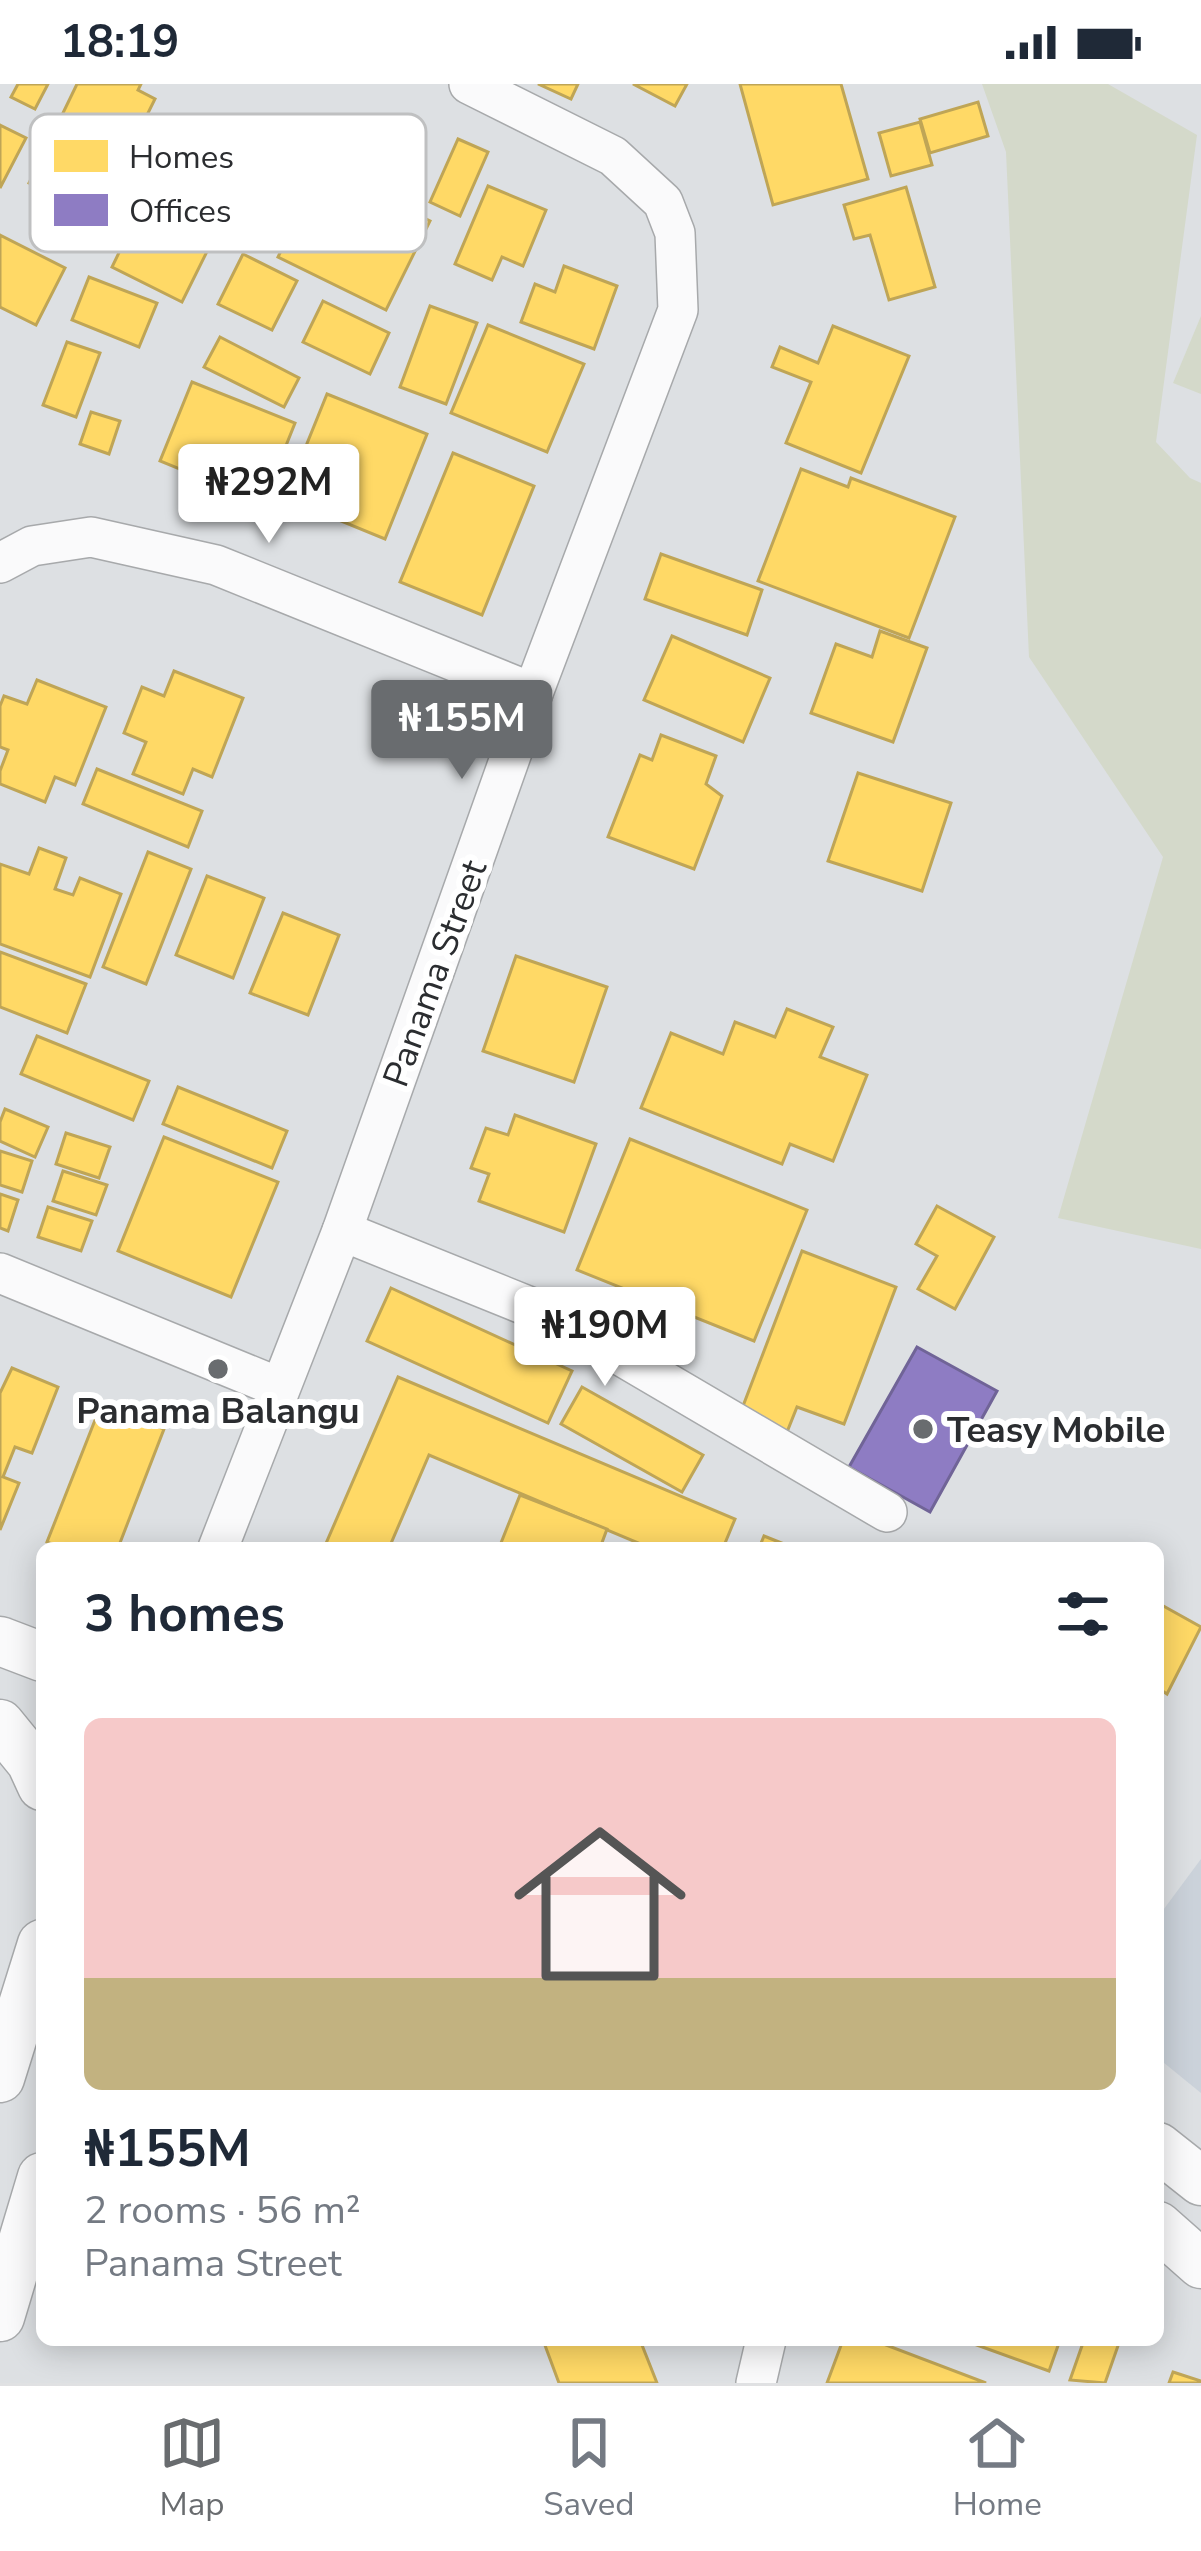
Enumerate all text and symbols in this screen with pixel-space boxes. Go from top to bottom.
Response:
text: 18:19 [60,12,179,73]
legend [30,114,426,252]
text: Homes [129,135,234,180]
text: Offices [129,189,232,234]
pin: ₦292M [185,444,353,546]
text: ₦292M [205,456,333,509]
pin: ₦155M [378,680,546,782]
text: ₦155M [398,692,526,745]
street label: Panama Street [372,853,499,1094]
pin: ₦190M [521,1287,689,1389]
text: ₦190M [541,1299,669,1352]
marker: Panama Balangu [205,1356,231,1382]
place label: Panama Balangu [76,1387,360,1436]
place label: Teasy Mobile [947,1406,1165,1455]
marker: Teasy Mobile [910,1416,936,1442]
text: 3 homes [84,1579,285,1649]
icon: filters [1050,1581,1116,1647]
icon: home [492,1796,708,2012]
text: ₦155M [84,2114,251,2184]
text: 2 rooms · 56 m² [84,2184,361,2237]
text: Panama Street [84,2237,342,2290]
tab: Map [159,2410,225,2527]
tab: Saved [543,2410,634,2527]
tab: Home [953,2410,1042,2527]

